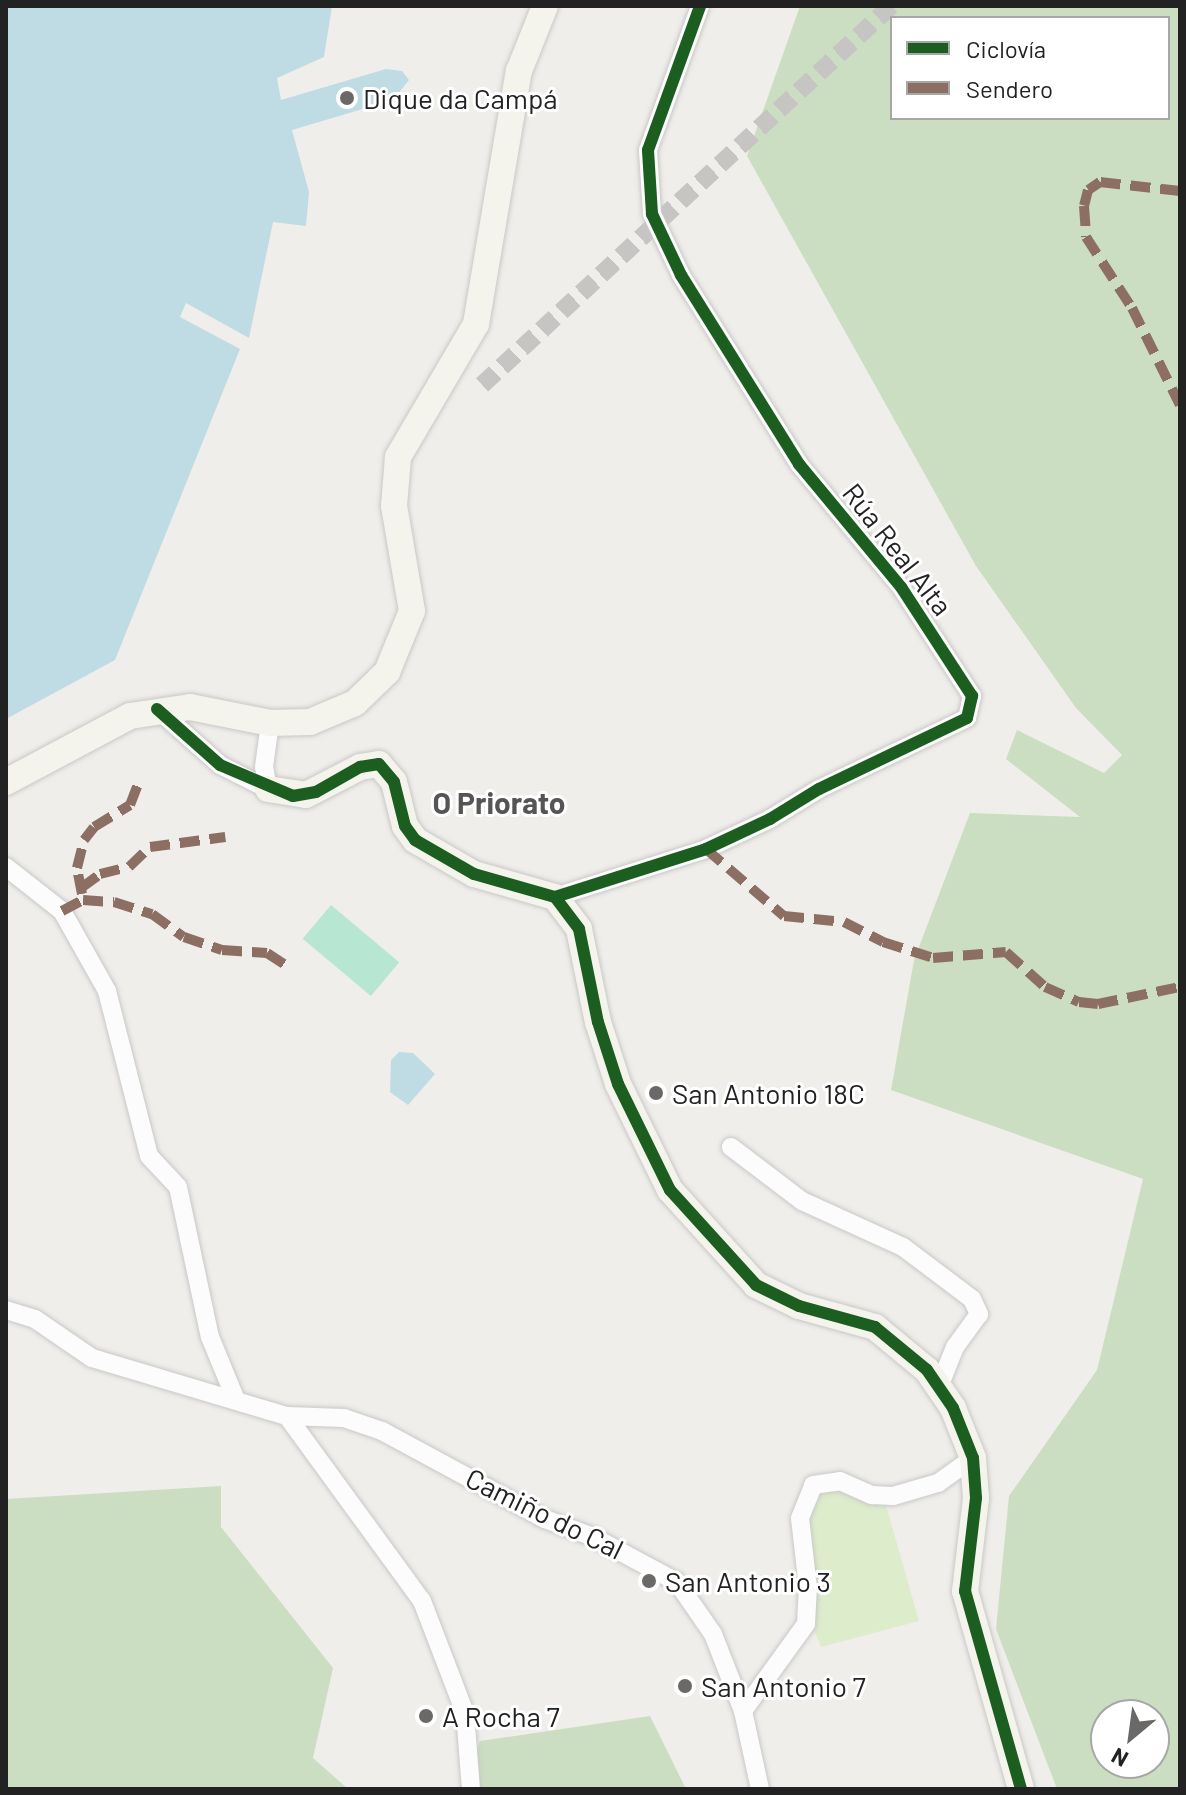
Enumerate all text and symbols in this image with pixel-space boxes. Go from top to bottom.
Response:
legend [890,16,1170,120]
text: Ciclovía [966,34,1046,63]
text: Sendero [966,74,1053,103]
place label: Dique da Campá [363,81,558,115]
marker: Dique da Campá [338,89,356,107]
street label: Rúa Real Alta [836,476,960,622]
district label: O Priorato [432,784,566,820]
place label: San Antonio 18C [672,1076,865,1110]
marker: San Antonio 18C [647,1084,665,1102]
street label: Camiño do Cal [461,1460,629,1566]
place label: San Antonio 3 [665,1564,831,1598]
marker: San Antonio 3 [640,1572,658,1590]
place label: San Antonio 7 [701,1669,866,1703]
marker: San Antonio 7 [676,1677,694,1695]
place label: A Rocha 7 [442,1699,560,1733]
north arrow [1090,1699,1170,1779]
marker: A Rocha 7 [417,1707,435,1725]
text: N [1107,1743,1132,1773]

